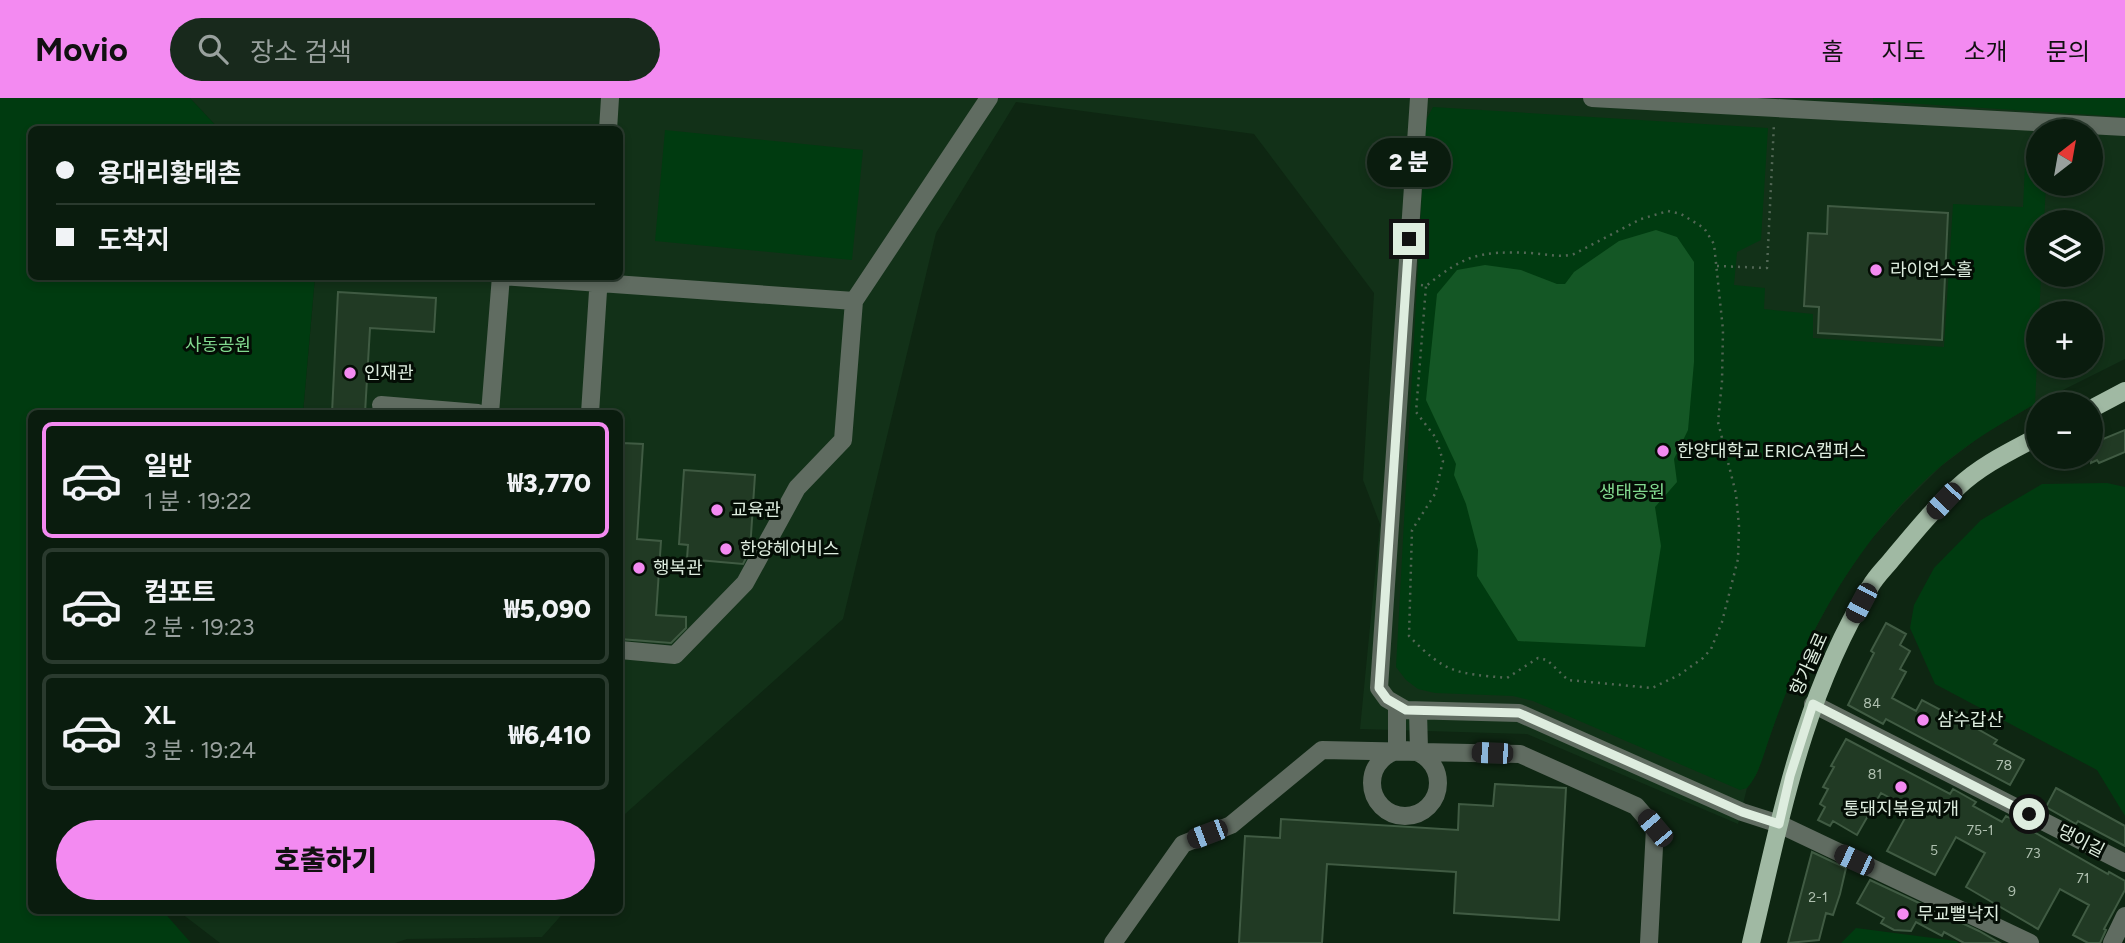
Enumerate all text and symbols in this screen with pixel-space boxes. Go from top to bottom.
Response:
search box [170,18,660,81]
text: Movio [35,30,128,69]
icon: search [194,30,232,68]
text: 장소 검색 [250,36,352,68]
text: 홈 [1821,37,1843,66]
text: 지도 [1881,37,1926,66]
text: 소개 [1964,37,2008,66]
text: 문의 [2046,37,2090,66]
north arrow [2026,119,2104,196]
map controls [2026,119,2103,469]
callout: 2 분 [1367,138,1451,186]
text: 2 분 [1389,148,1429,176]
text: 용대리황태촌 [98,157,242,189]
button: layers [2026,210,2103,287]
route end [1393,223,1425,255]
text: 도착지 [98,224,170,256]
place label: 라이언스홀 [1890,259,1973,281]
marker: 라이언스홀 [1868,262,1884,278]
button: + [2026,301,2103,378]
park label: 사동공원 [185,334,251,356]
place label: 인재관 [364,362,414,384]
marker: 인재관 [342,365,358,381]
button: − [2026,392,2103,469]
place label: 한양대학교 ERICA캠퍼스 [1677,440,1866,462]
marker: 한양대학교 ERICA캠퍼스 [1655,443,1671,459]
icon: car [60,449,123,512]
text: 일반 [144,450,192,482]
text: ₩3,770 [507,467,591,499]
car [1922,478,1967,524]
park label: 생태공원 [1599,481,1665,503]
text: 1 분 · 19:22 [144,487,252,515]
place label: 교육관 [731,499,781,521]
marker: 교육관 [709,502,725,518]
place label: 한양헤어비스 [740,538,839,560]
marker: 한양헤어비스 [718,541,734,557]
place label: 행복관 [653,557,703,579]
marker: 행복관 [631,560,647,576]
icon: car [60,575,123,638]
text: 컴포트 [144,576,216,608]
car [1842,580,1881,626]
text: ₩5,090 [504,593,591,625]
text: 2 분 · 19:23 [144,613,255,641]
street label: 항가울로 [1785,629,1833,699]
house number: 84 [1863,695,1881,712]
text: XL [144,699,176,731]
icon: car [60,701,123,764]
place label: 삼수갑산 [1937,709,2003,731]
marker: 삼수갑산 [1915,712,1931,728]
text: ₩6,410 [508,719,591,751]
text: 3 분 · 19:24 [144,736,256,764]
car [1471,742,1514,764]
house number: 78 [1996,757,2012,774]
house number: 81 [1868,766,1882,783]
marker: 통돼지볶음찌개 [1893,779,1909,795]
place label: 통돼지볶음찌개 [1843,798,1959,820]
route start [2013,798,2045,830]
car [1634,805,1677,851]
car [1184,817,1231,851]
button: 호출하기 [56,820,595,900]
street label: 댕이길 [2054,820,2108,862]
house number: 75-1 [1966,822,1994,839]
car [1831,842,1878,878]
house number: 5 [1930,842,1938,859]
house number: 73 [2025,845,2041,862]
house number: 71 [2076,870,2090,887]
house number: 9 [2008,883,2016,900]
house number: 2-1 [1808,889,1828,906]
place label: 무교뻘낙지 [1917,903,2000,925]
marker: 무교뻘낙지 [1895,906,1911,922]

